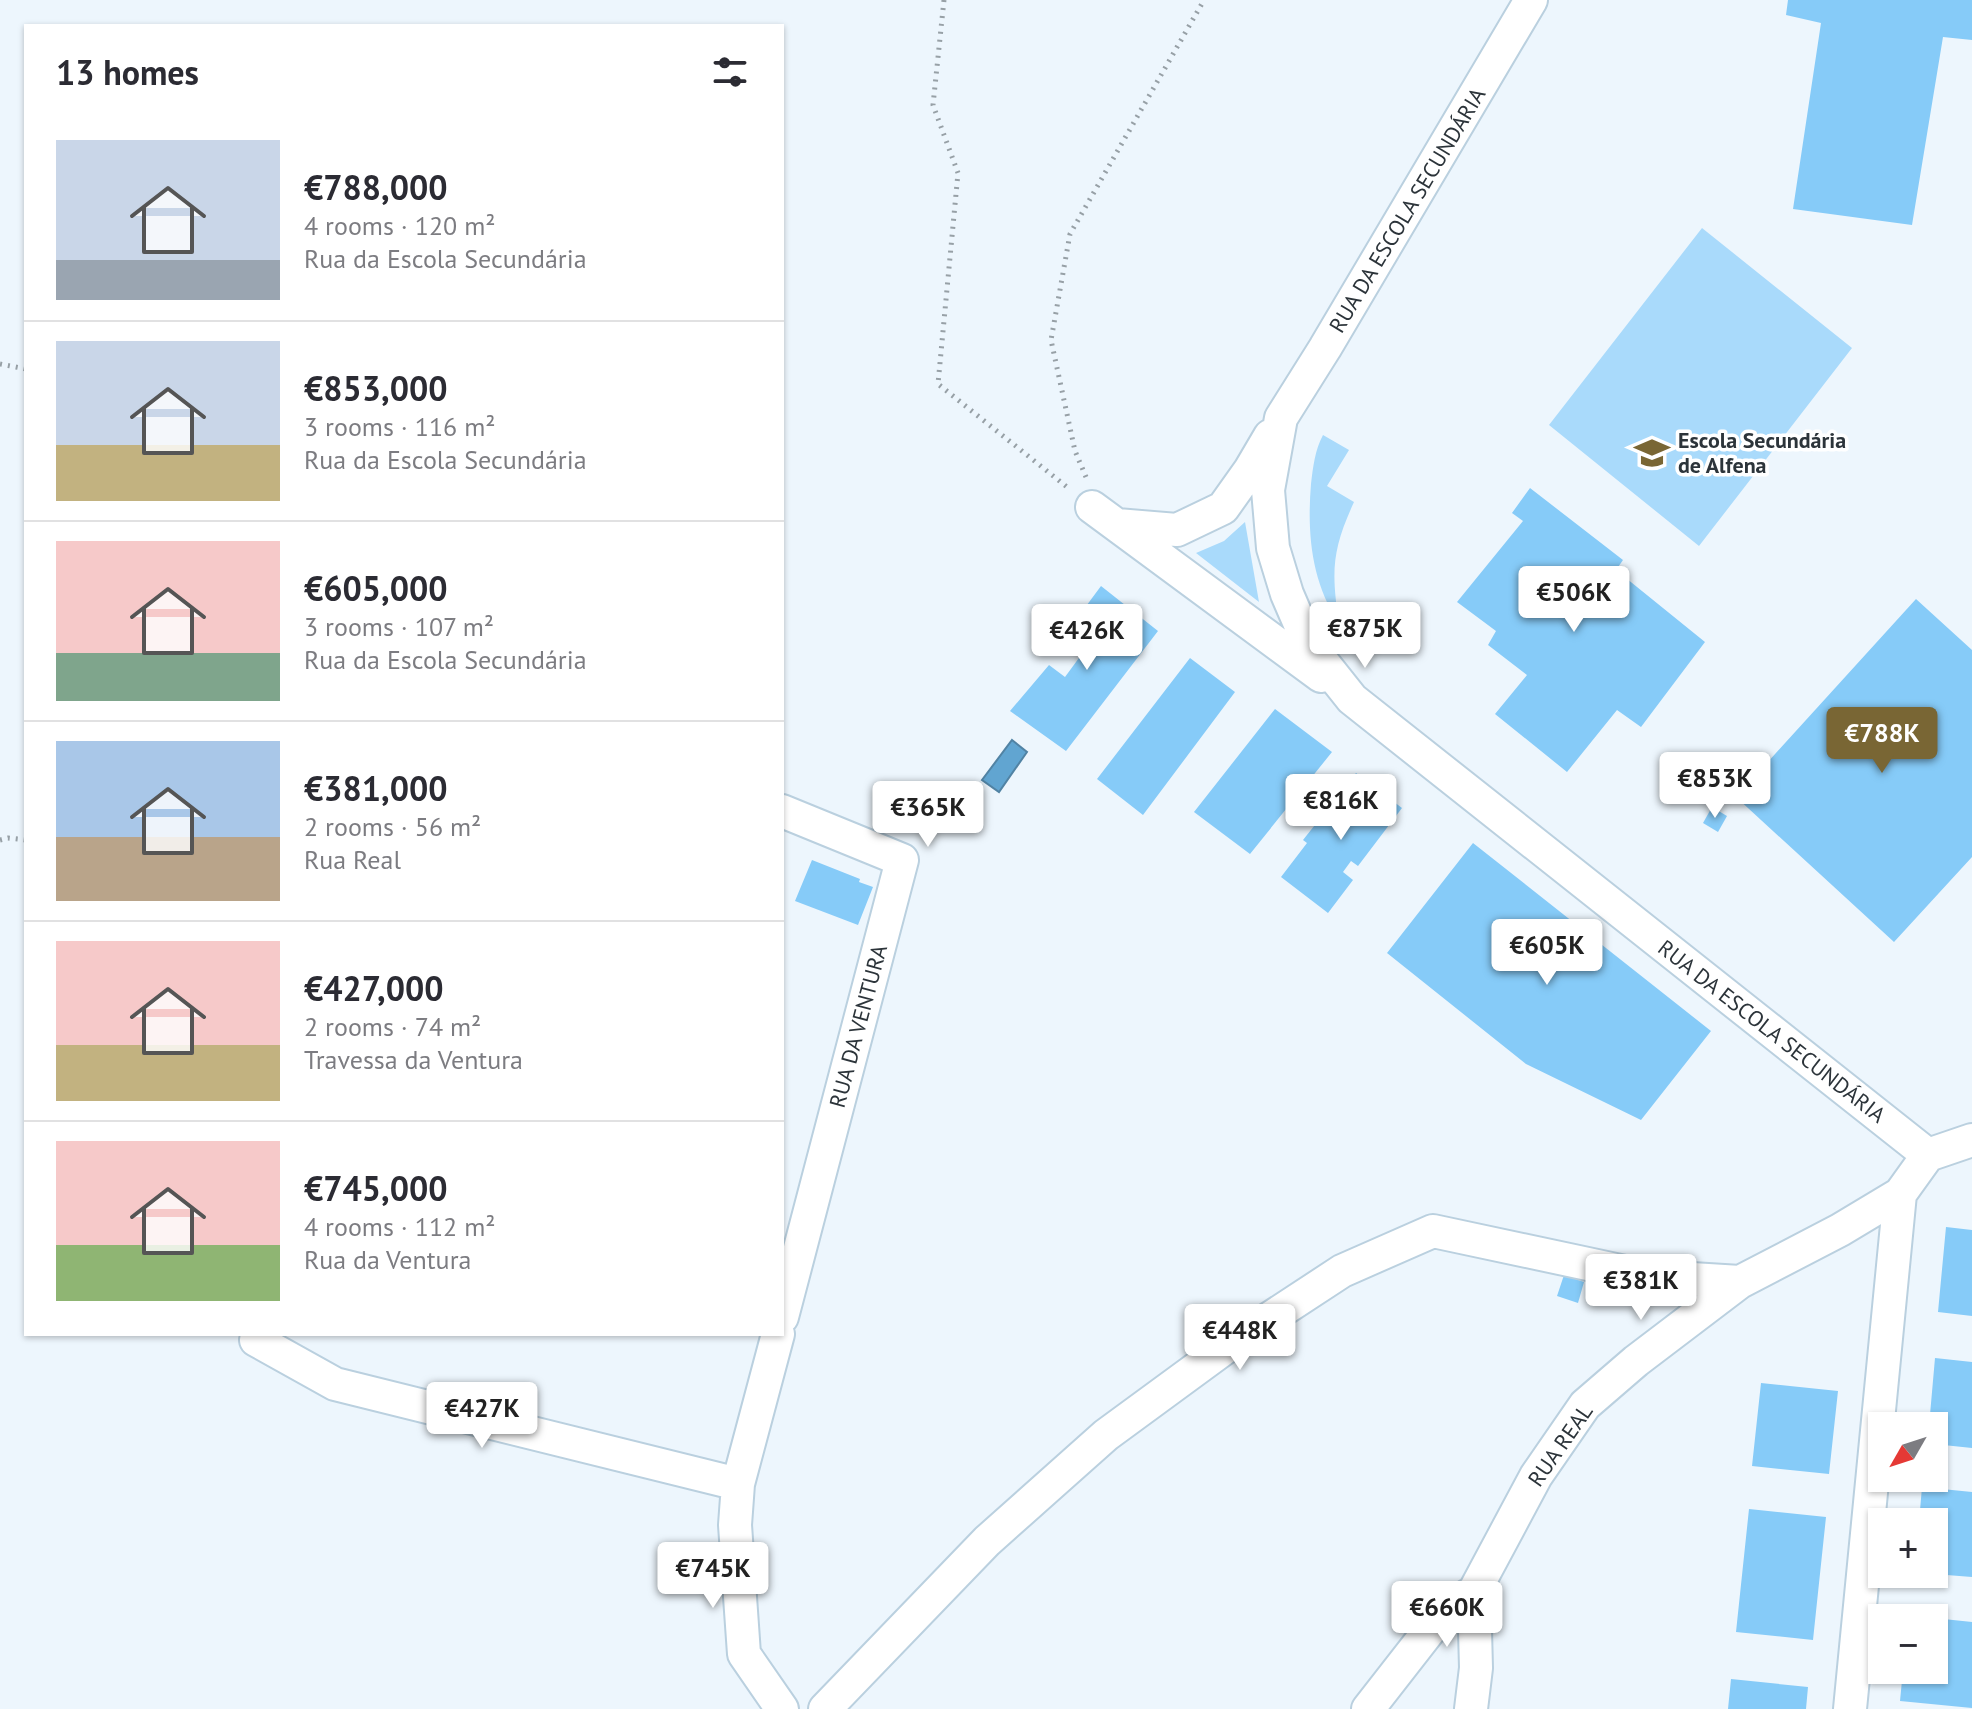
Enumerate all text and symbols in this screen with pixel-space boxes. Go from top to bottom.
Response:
text: 13 homes [56,50,199,94]
icon: filters [708,50,752,94]
street label: RUA DA ESCOLA SECUNDÁRIA [1323,82,1491,338]
text: €788,000 [304,165,448,209]
icon: home [120,172,216,268]
text: 4 rooms · 120 m² [304,209,496,242]
text: Rua da Escola Secundária [304,242,587,275]
text: €853,000 [304,366,448,410]
icon: home [120,373,216,469]
text: 3 rooms · 116 m² [304,410,496,443]
place label: Escola Secundária de Alfena [1678,426,1846,479]
school or university icon: Escola Secundária de Alfena [1633,434,1671,472]
text: Rua da Escola Secundária [304,443,587,476]
text: €605,000 [304,566,448,610]
pin: €506K [1518,566,1630,634]
icon: home [120,573,216,669]
text: €506K [1536,575,1612,608]
pin: €875K [1309,602,1421,670]
pin: €426K [1031,604,1143,672]
text: 3 rooms · 107 m² [304,610,494,643]
text: €875K [1327,611,1403,644]
text: €426K [1049,613,1125,646]
text: Rua da Escola Secundária [304,643,587,676]
pin: €788K [1826,707,1938,775]
text: €788K [1844,716,1920,749]
pin: €853K [1659,752,1771,820]
text: €853K [1677,761,1753,794]
text: €381,000 [304,766,448,810]
icon: home [120,773,216,869]
pin: €816K [1285,774,1397,842]
pin: €365K [872,781,984,849]
text: €816K [1303,783,1379,816]
text: €365K [890,790,966,823]
text: 2 rooms · 56 m² [304,810,481,843]
text: Rua Real [304,843,401,876]
pin: €605K [1491,919,1603,987]
text: €605K [1509,928,1585,961]
street label: RUA DA ESCOLA SECUNDÁRIA [1653,933,1891,1129]
street label: RUA DA VENTURA [823,941,893,1110]
text: €427,000 [304,966,443,1010]
icon: home [120,973,216,1069]
text: 2 rooms · 74 m² [304,1010,481,1043]
text: Travessa da Ventura [304,1043,523,1076]
text: €745,000 [304,1166,448,1210]
icon: home [120,1173,216,1269]
text: 4 rooms · 112 m² [304,1210,496,1243]
text: Rua da Ventura [304,1243,471,1276]
pin: €381K [1585,1254,1697,1322]
text: €381K [1603,1263,1679,1296]
pin: €448K [1184,1304,1296,1372]
text: €448K [1202,1313,1278,1346]
pin: €427K [426,1382,538,1450]
text: €427K [444,1391,520,1424]
street label: RUA REAL [1521,1398,1599,1492]
north arrow [1868,1412,1948,1492]
map controls [1868,1412,1948,1684]
button: + [1868,1508,1948,1588]
pin: €745K [657,1542,769,1610]
text: €745K [675,1551,751,1584]
pin: €660K [1391,1581,1503,1649]
text: €660K [1409,1590,1485,1623]
button: − [1868,1604,1948,1684]

